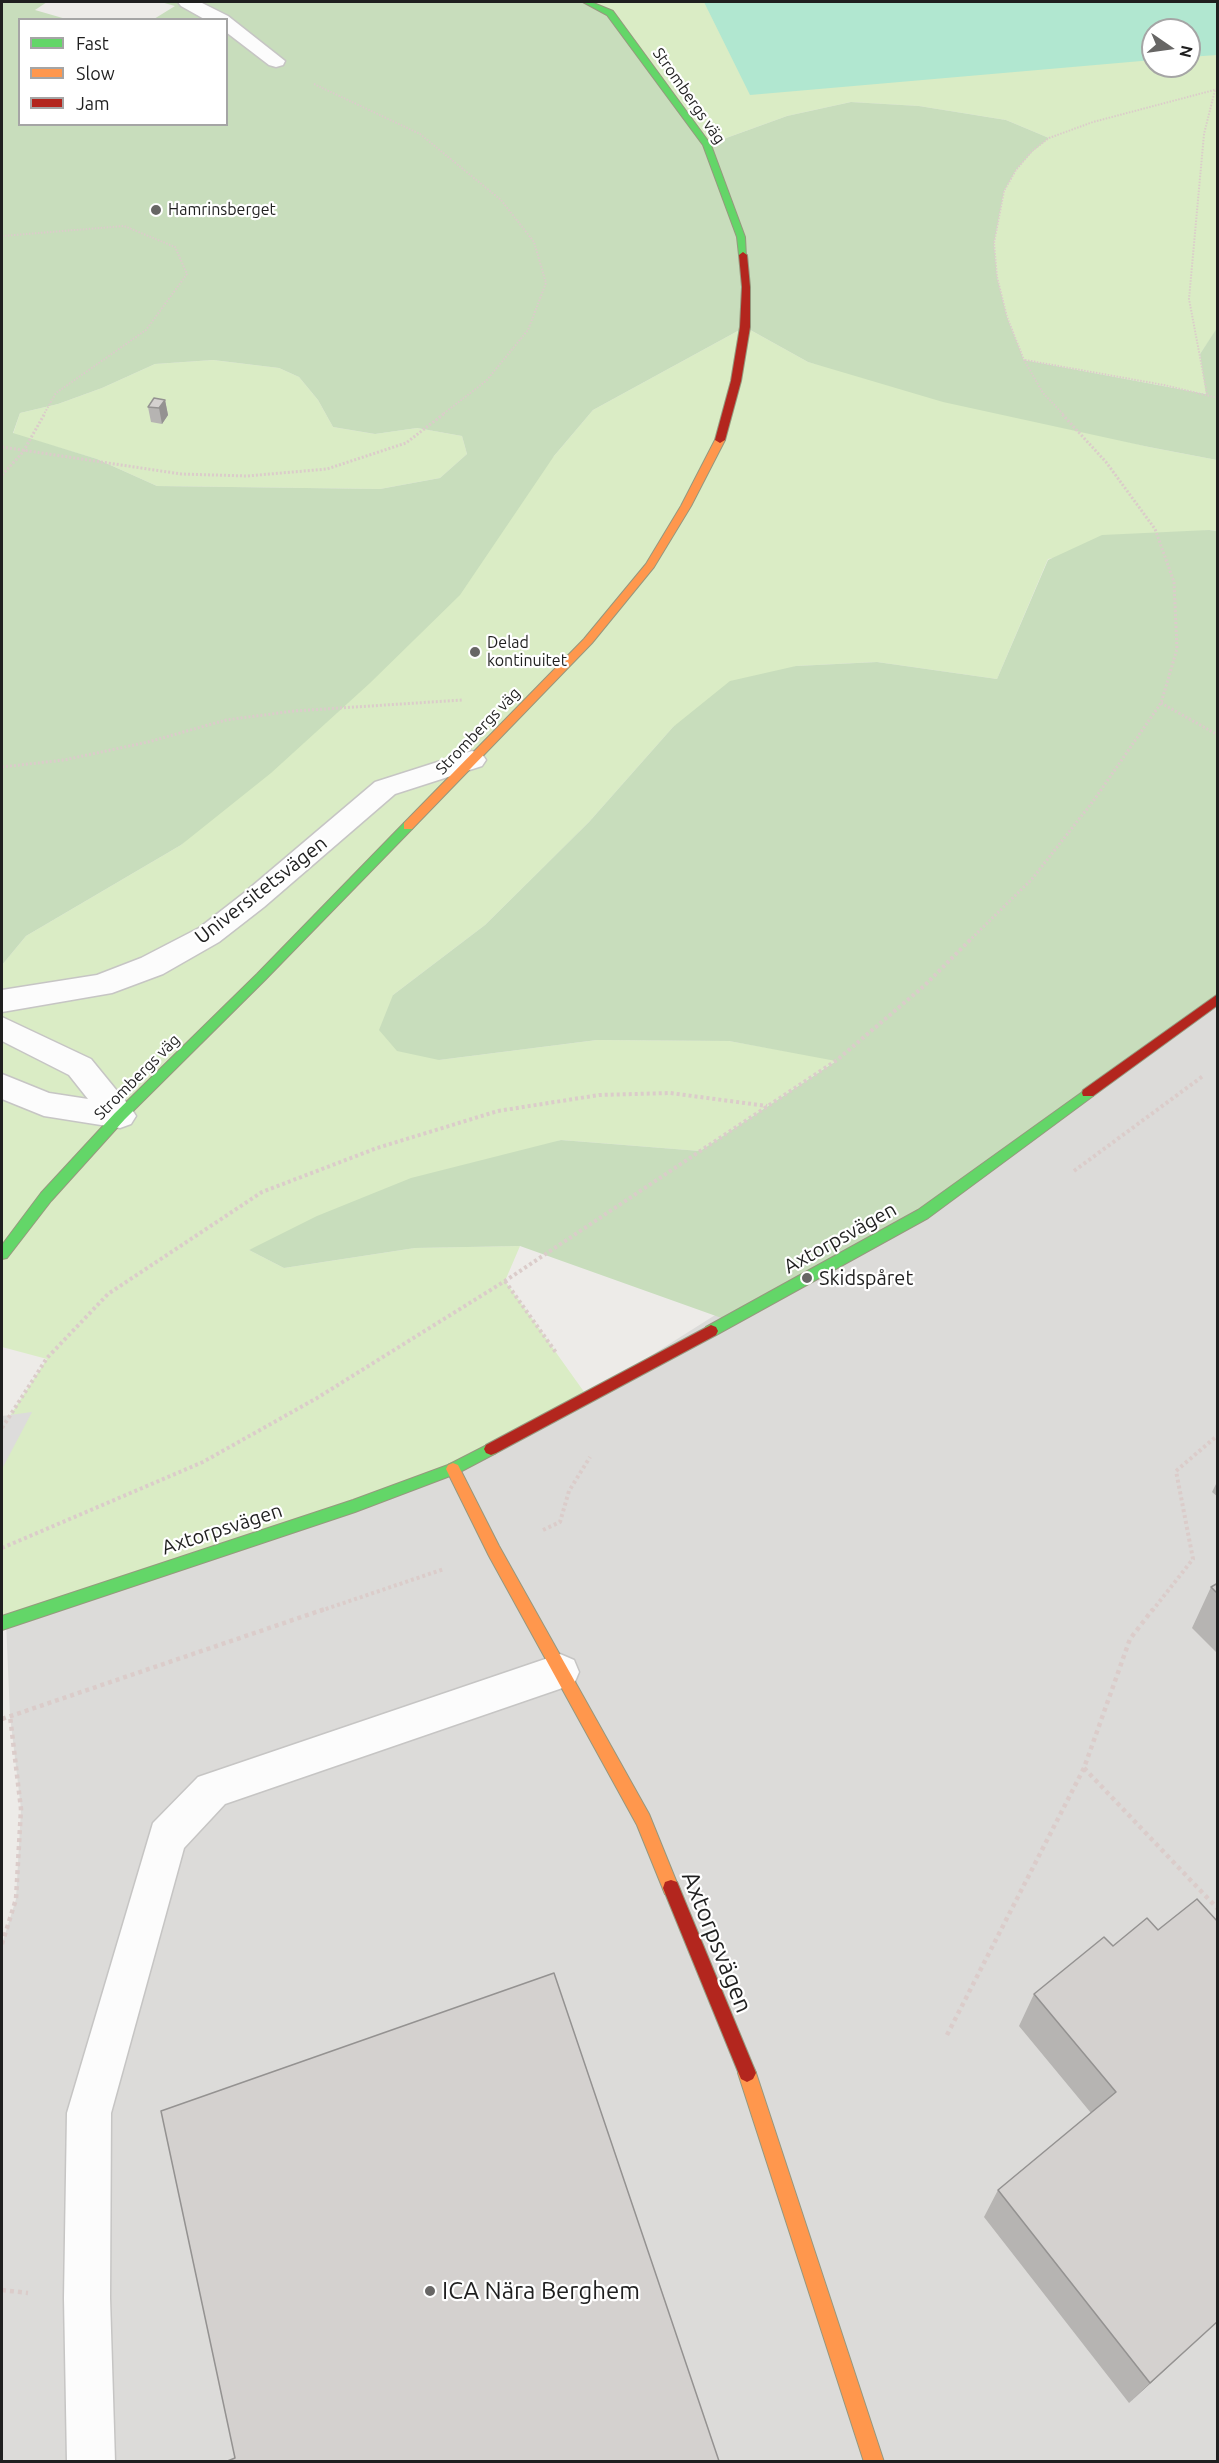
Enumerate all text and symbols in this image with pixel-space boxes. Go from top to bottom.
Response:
legend [18,18,228,126]
north arrow [1141,18,1201,78]
text: Fast [76,33,109,53]
street label: Strombergs väg [649,44,729,148]
text: N [1176,44,1197,59]
text: Slow [76,63,115,83]
text: Jam [76,93,110,113]
place label: Hamrinsberget [168,200,276,220]
marker: Hamrinsberget [149,203,163,217]
place label: Delad kontinuitet [487,633,567,671]
marker: Delad kontinuitet [468,645,482,659]
street label: Strombergs väg [432,684,524,778]
street label: Universitetsvägen [190,831,332,949]
street label: Strombergs väg [90,1030,184,1124]
street label: Axtorpsvägen [779,1197,901,1279]
place label: Skidspåret [819,1266,913,1290]
marker: Skidspåret [800,1271,814,1285]
street label: Axtorpsvägen [159,1498,285,1560]
street label: Axtorpsvägen [676,1867,758,2017]
place label: ICA Nära Berghem [442,2277,640,2305]
marker: ICA Nära Berghem [423,2284,437,2298]

